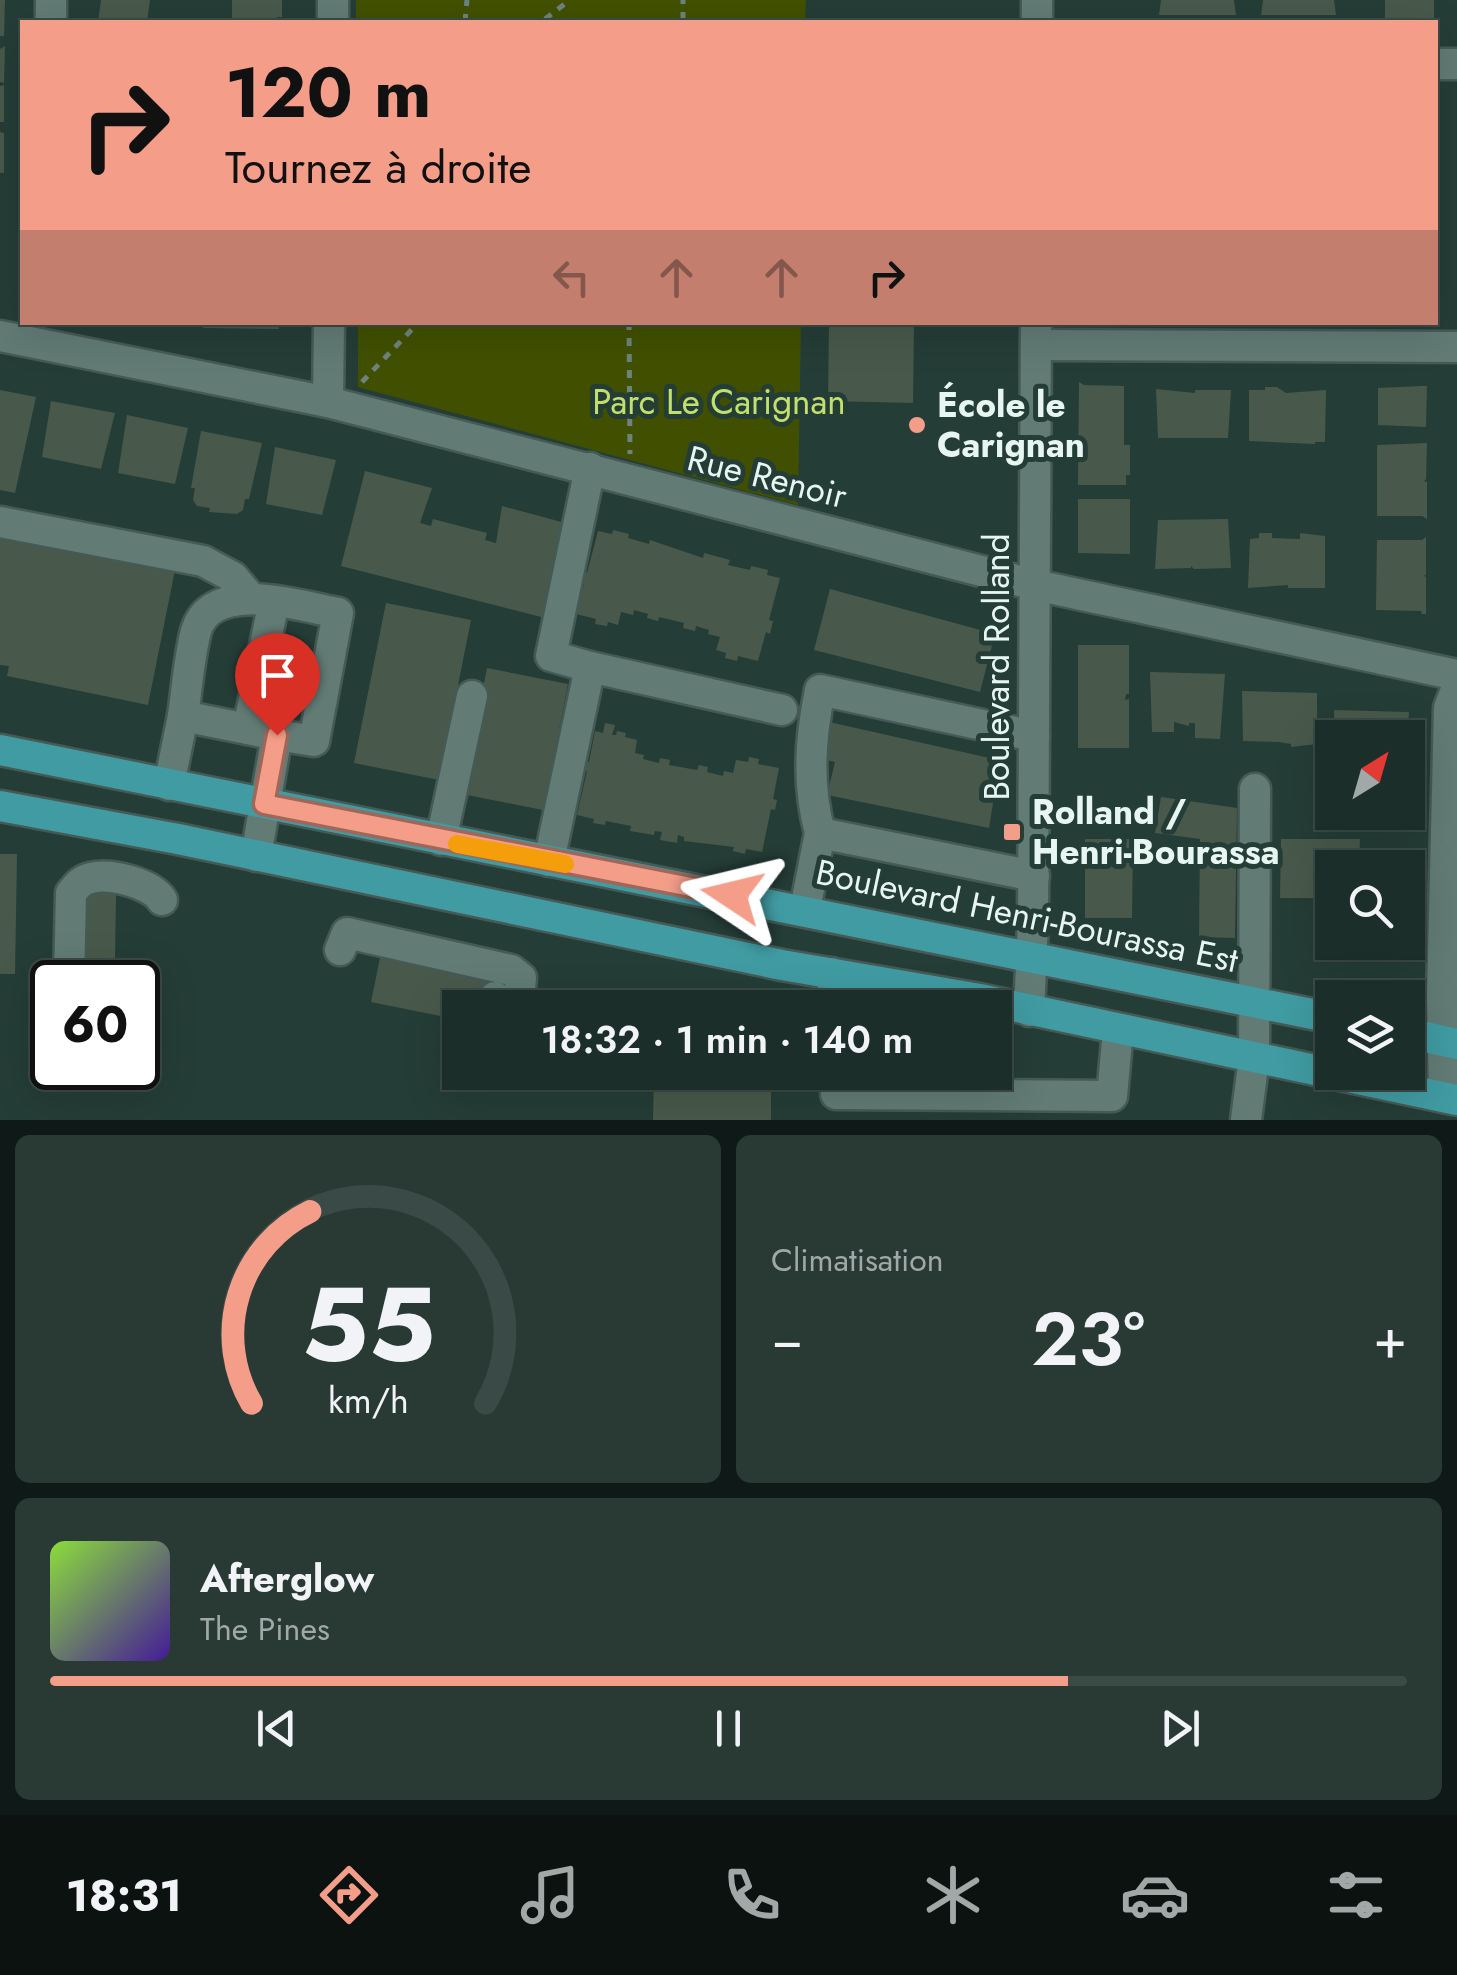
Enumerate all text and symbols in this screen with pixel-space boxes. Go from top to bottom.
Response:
text: 120 m [225,42,431,143]
icon: right [60,60,190,190]
text: Tournez à droite [225,135,531,200]
icon: left [544,250,599,305]
icon: ahead [649,250,704,305]
icon: ahead [754,250,809,305]
icon: right [859,250,914,305]
park label: Parc Le Carignan [592,377,846,427]
place label: École le Carignan [937,380,1085,470]
marker: École le Carignan [906,414,928,436]
street label: Rue Renoir [682,433,852,521]
street label: Boulevard Rolland [972,533,1022,801]
pin [235,633,320,736]
icon: arrive [250,648,305,703]
north arrow [1315,720,1425,830]
map controls [1315,720,1425,1090]
place label: Rolland / Henri-Bourassa [1032,787,1280,877]
marker: Rolland / Henri-Bourassa [1001,821,1023,843]
position arrow [680,843,784,947]
street label: Boulevard Henri-Bourassa Est [811,847,1243,985]
button: search [1315,850,1425,960]
speed limit sign: 60 [30,960,160,1090]
button: layers [1315,980,1425,1090]
text: 18:32 · 1 min · 140 m [541,1012,913,1067]
text: Climatisation [771,1237,944,1283]
text: 55 [301,1250,435,1400]
text: 23° [1031,1285,1145,1393]
text: − [771,1299,803,1379]
text: + [1373,1299,1407,1379]
text: km/h [328,1375,408,1426]
text: Afterglow [200,1551,374,1606]
text: The Pines [200,1606,330,1652]
icon: previous [249,1701,304,1756]
icon: pause [701,1701,756,1756]
icon: next [1153,1701,1208,1756]
icon: directions [314,1860,384,1930]
icon: music [515,1860,585,1930]
icon: phone [717,1860,787,1930]
icon: climate [918,1860,988,1930]
icon: car [1120,1860,1190,1930]
icon: filters [1321,1860,1391,1930]
text: 18:31 [66,1863,182,1928]

